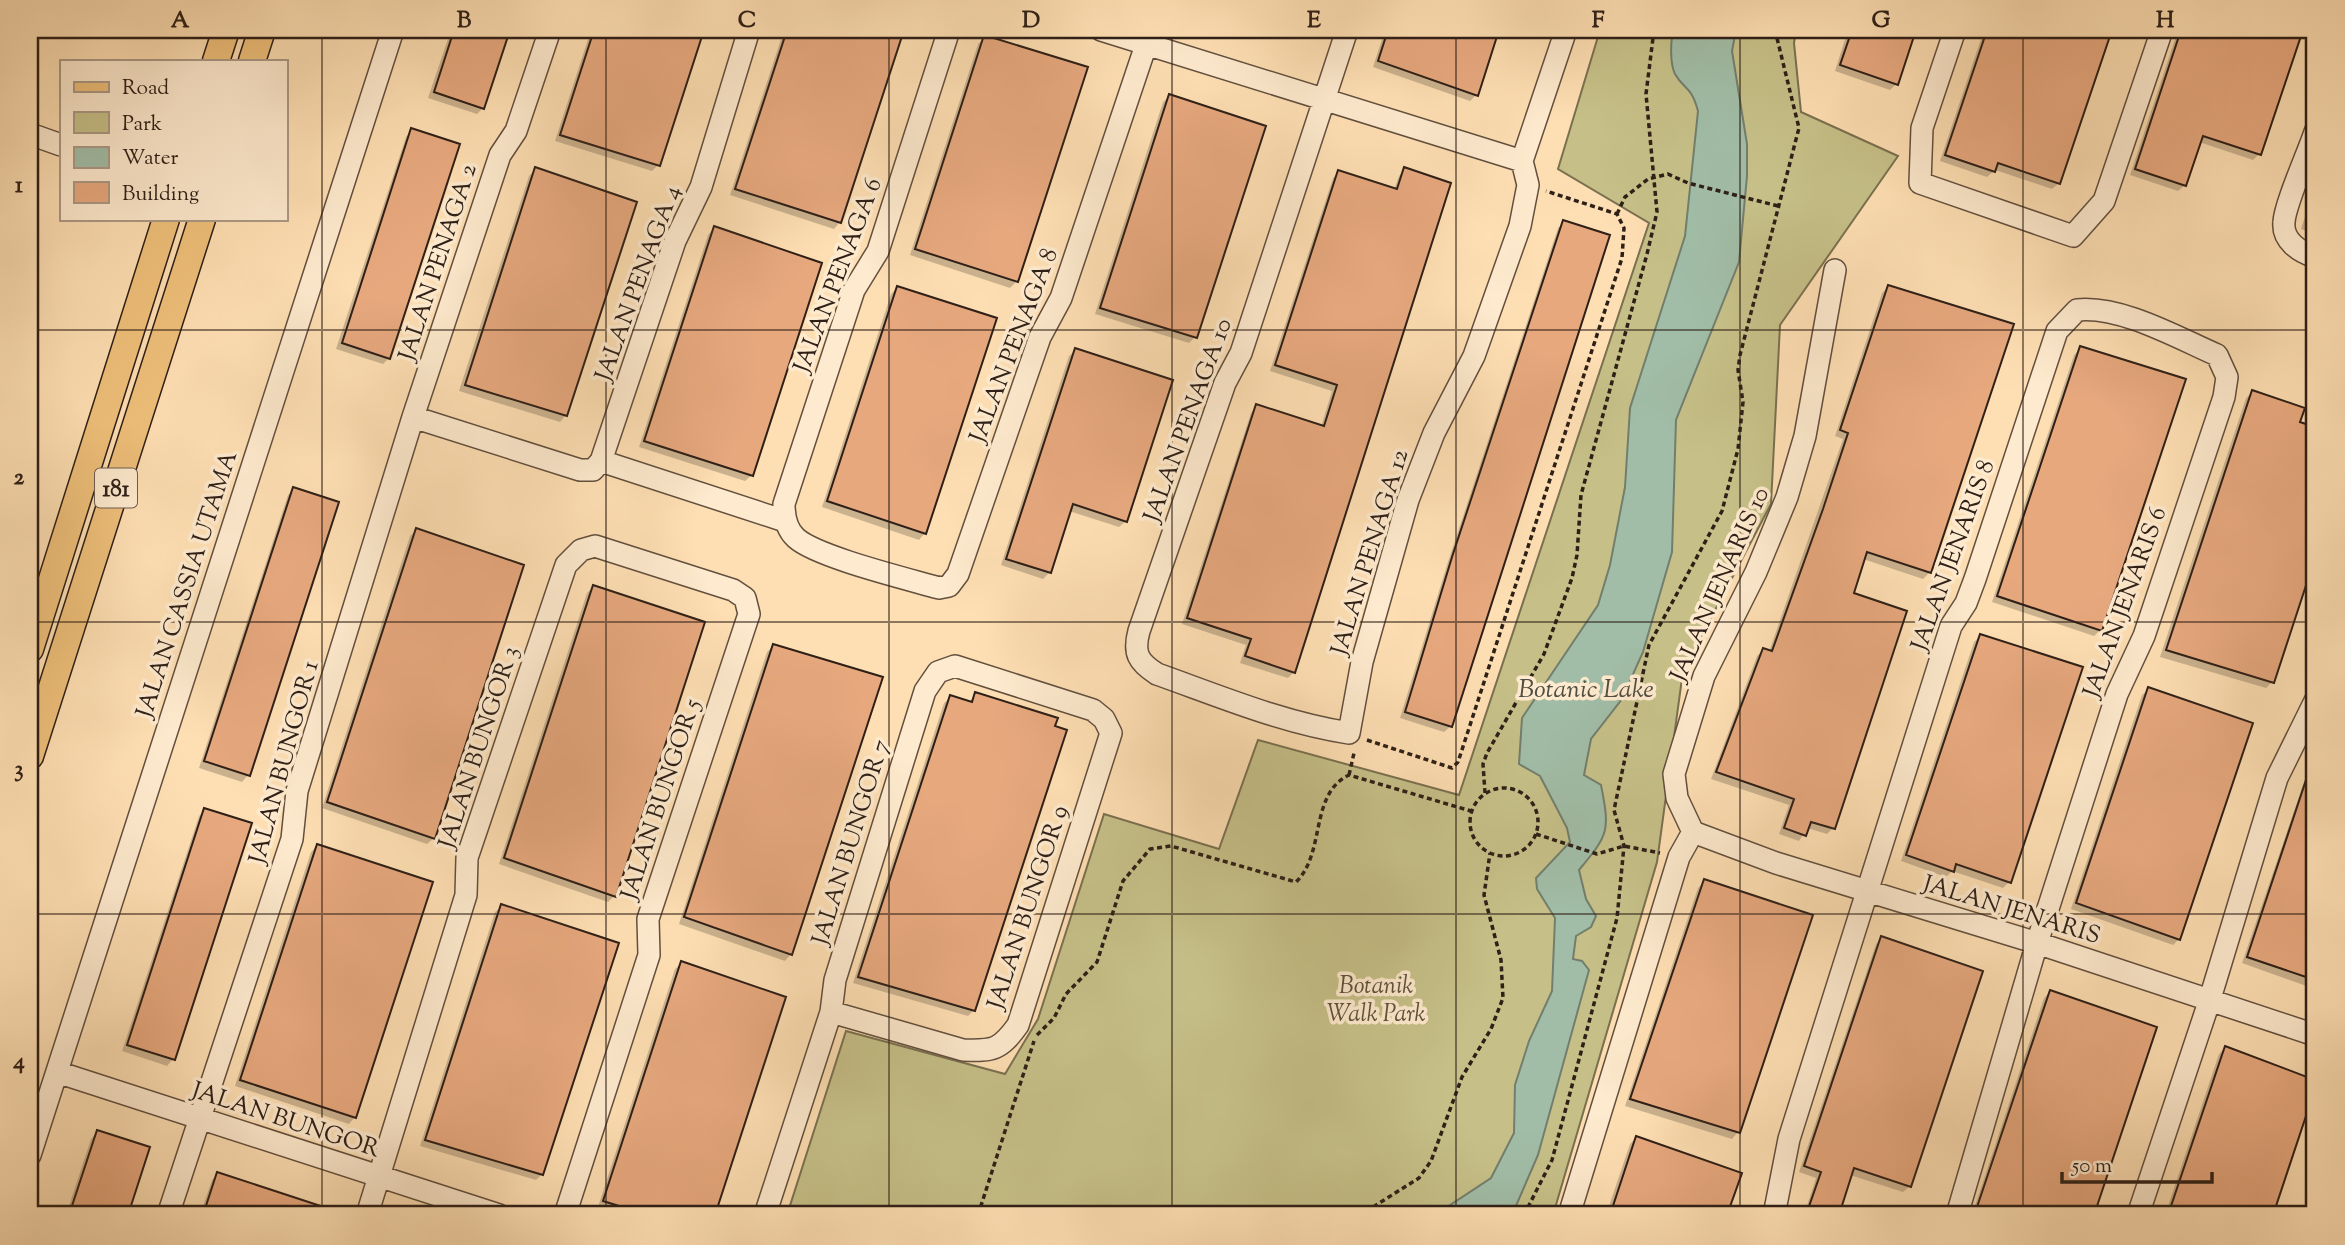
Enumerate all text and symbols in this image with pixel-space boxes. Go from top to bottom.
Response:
text: A [171,5,190,38]
text: B [457,5,472,38]
text: C [738,5,756,38]
text: D [1022,5,1040,38]
text: E [1307,5,1321,38]
text: F [1592,5,1605,38]
text: G [1872,5,1891,38]
text: H [2156,5,2175,38]
legend [60,60,287,220]
text: Road [122,74,169,104]
text: Park [122,110,163,140]
text: Water [122,144,179,174]
street label: JALAN PENAGA 2 [390,160,487,367]
text: 1 [15,170,23,203]
street label: JALAN PENAGA 6 [785,173,892,380]
text: Building [122,180,199,210]
street label: JALAN PENAGA 4 [587,181,690,388]
street label: JALAN PENAGA 8 [961,243,1068,450]
street label: JALAN PENAGA 10 [1136,314,1242,529]
street label: JALAN CASSIA UTAMA [128,446,247,724]
street label: JALAN PENAGA 12 [1323,446,1418,662]
street label: JALAN JENARIS 8 [1903,455,2004,658]
text: 2 [14,462,25,495]
road number: 181 [95,468,137,508]
street label: JALAN JENARIS 10 [1662,482,1779,689]
street label: JALAN JENARIS 6 [2075,502,2176,705]
street label: JALAN BUNGOR 3 [431,642,529,855]
street label: JALAN BUNGOR 1 [241,657,328,870]
water label: Botanic Lake [1518,672,1654,709]
street label: JALAN BUNGOR 5 [613,695,710,906]
street label: JALAN BUNGOR 7 [804,736,899,951]
text: 3 [14,754,24,787]
street label: JALAN BUNGOR 9 [979,801,1078,1016]
street label: JALAN JENARIS [1917,867,2104,954]
park label: Botanik Walk Park [1327,970,1425,1032]
text: 4 [12,1046,25,1079]
street label: JALAN BUNGOR [185,1074,384,1168]
scale bar [2062,1140,2212,1184]
text: 50 m [2071,1152,2112,1182]

